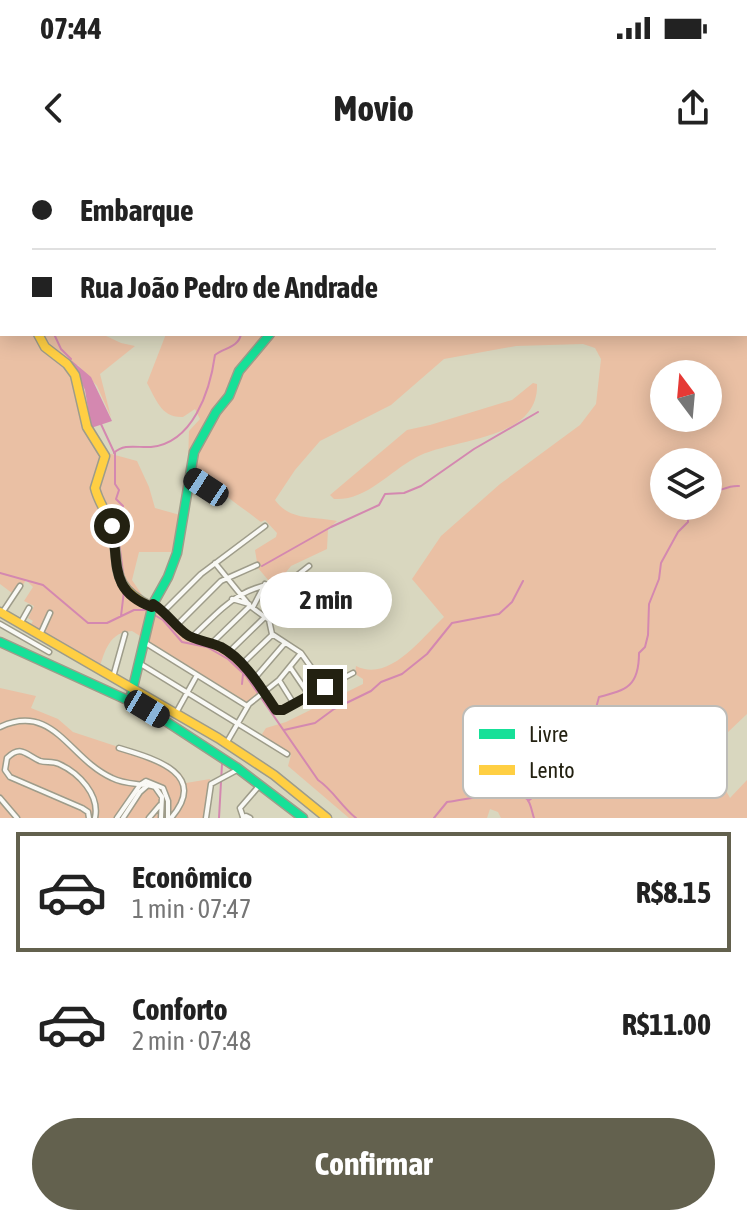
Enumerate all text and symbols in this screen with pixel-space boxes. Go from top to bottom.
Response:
text: 07:44 [40,11,102,45]
icon: back [32,86,76,130]
icon: share [671,86,715,130]
text: Movio [333,87,414,129]
text: Embarque [80,193,194,227]
text: Rua João Pedro de Andrade [80,270,378,304]
north arrow [650,360,722,432]
map controls [650,360,722,520]
button: layers [650,448,722,520]
car [179,464,233,510]
route start [94,508,130,544]
callout: 2 min [259,571,391,627]
text: 2 min [299,585,353,615]
route end [307,669,343,705]
car [120,686,174,732]
legend [463,706,727,798]
text: Livre [529,721,568,747]
text: Lento [529,757,575,783]
icon: car [36,856,108,928]
text: Econômico [132,860,252,894]
text: R$8.15 [636,875,711,909]
text: 1 min · 07:47 [132,894,251,924]
icon: car [36,988,108,1060]
text: Conforto [132,992,228,1026]
text: R$11.00 [622,1007,711,1041]
text: 2 min · 07:48 [132,1026,251,1056]
button: Confirmar [32,1118,715,1210]

